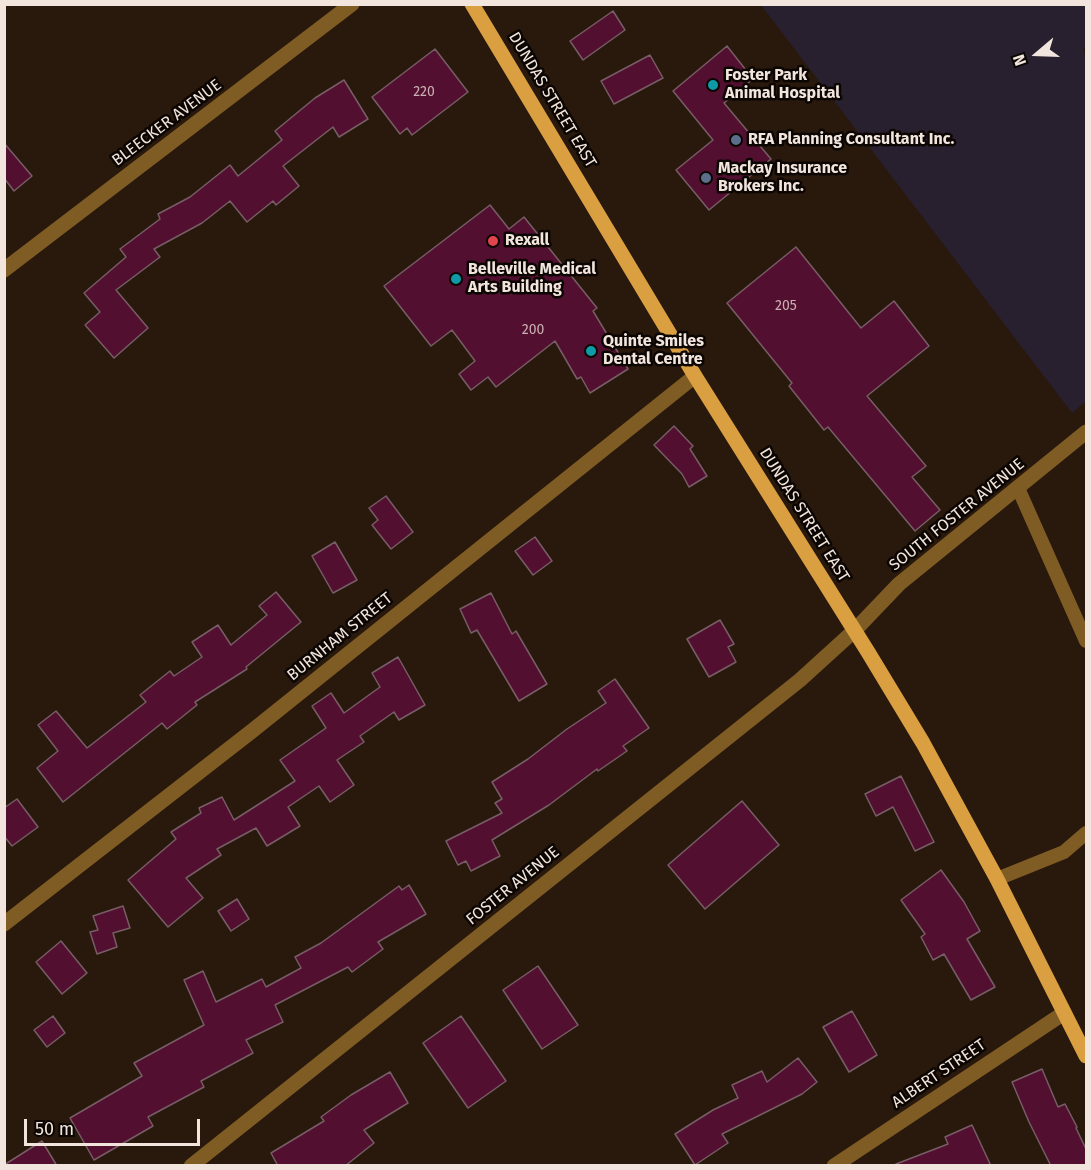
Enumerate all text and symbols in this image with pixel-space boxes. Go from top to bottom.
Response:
north arrow [1007,24,1067,84]
street label: DUNDAS STREET EAST [504,29,600,171]
text: N [1009,52,1030,68]
place label: Foster Park Animal Hospital [725,66,840,104]
street label: BLEECKER AVENUE [109,76,225,170]
marker: Foster Park Animal Hospital [706,78,720,92]
house number: 220 [413,84,435,100]
place label: RFA Planning Consultant Inc. [748,130,954,150]
marker: RFA Planning Consultant Inc. [729,133,743,147]
place label: Mackay Insurance Brokers Inc. [718,159,847,197]
marker: Mackay Insurance Brokers Inc. [699,171,713,185]
place label: Rexall [505,231,549,251]
marker: Rexall [486,234,500,248]
place label: Belleville Medical Arts Building [468,260,596,298]
marker: Belleville Medical Arts Building [449,272,463,286]
house number: 205 [775,298,797,314]
house number: 200 [522,322,544,338]
place label: Quinte Smiles Dental Centre [603,332,704,370]
marker: Quinte Smiles Dental Centre [584,344,598,358]
street label: DUNDAS STREET EAST [755,444,853,586]
street label: SOUTH FOSTER AVENUE [886,455,1028,575]
street label: BURNHAM STREET [284,589,396,685]
street label: FOSTER AVENUE [463,843,563,929]
street label: ALBERT STREET [888,1036,990,1112]
scale bar [27,1107,202,1145]
text: 50 m [35,1118,74,1140]

